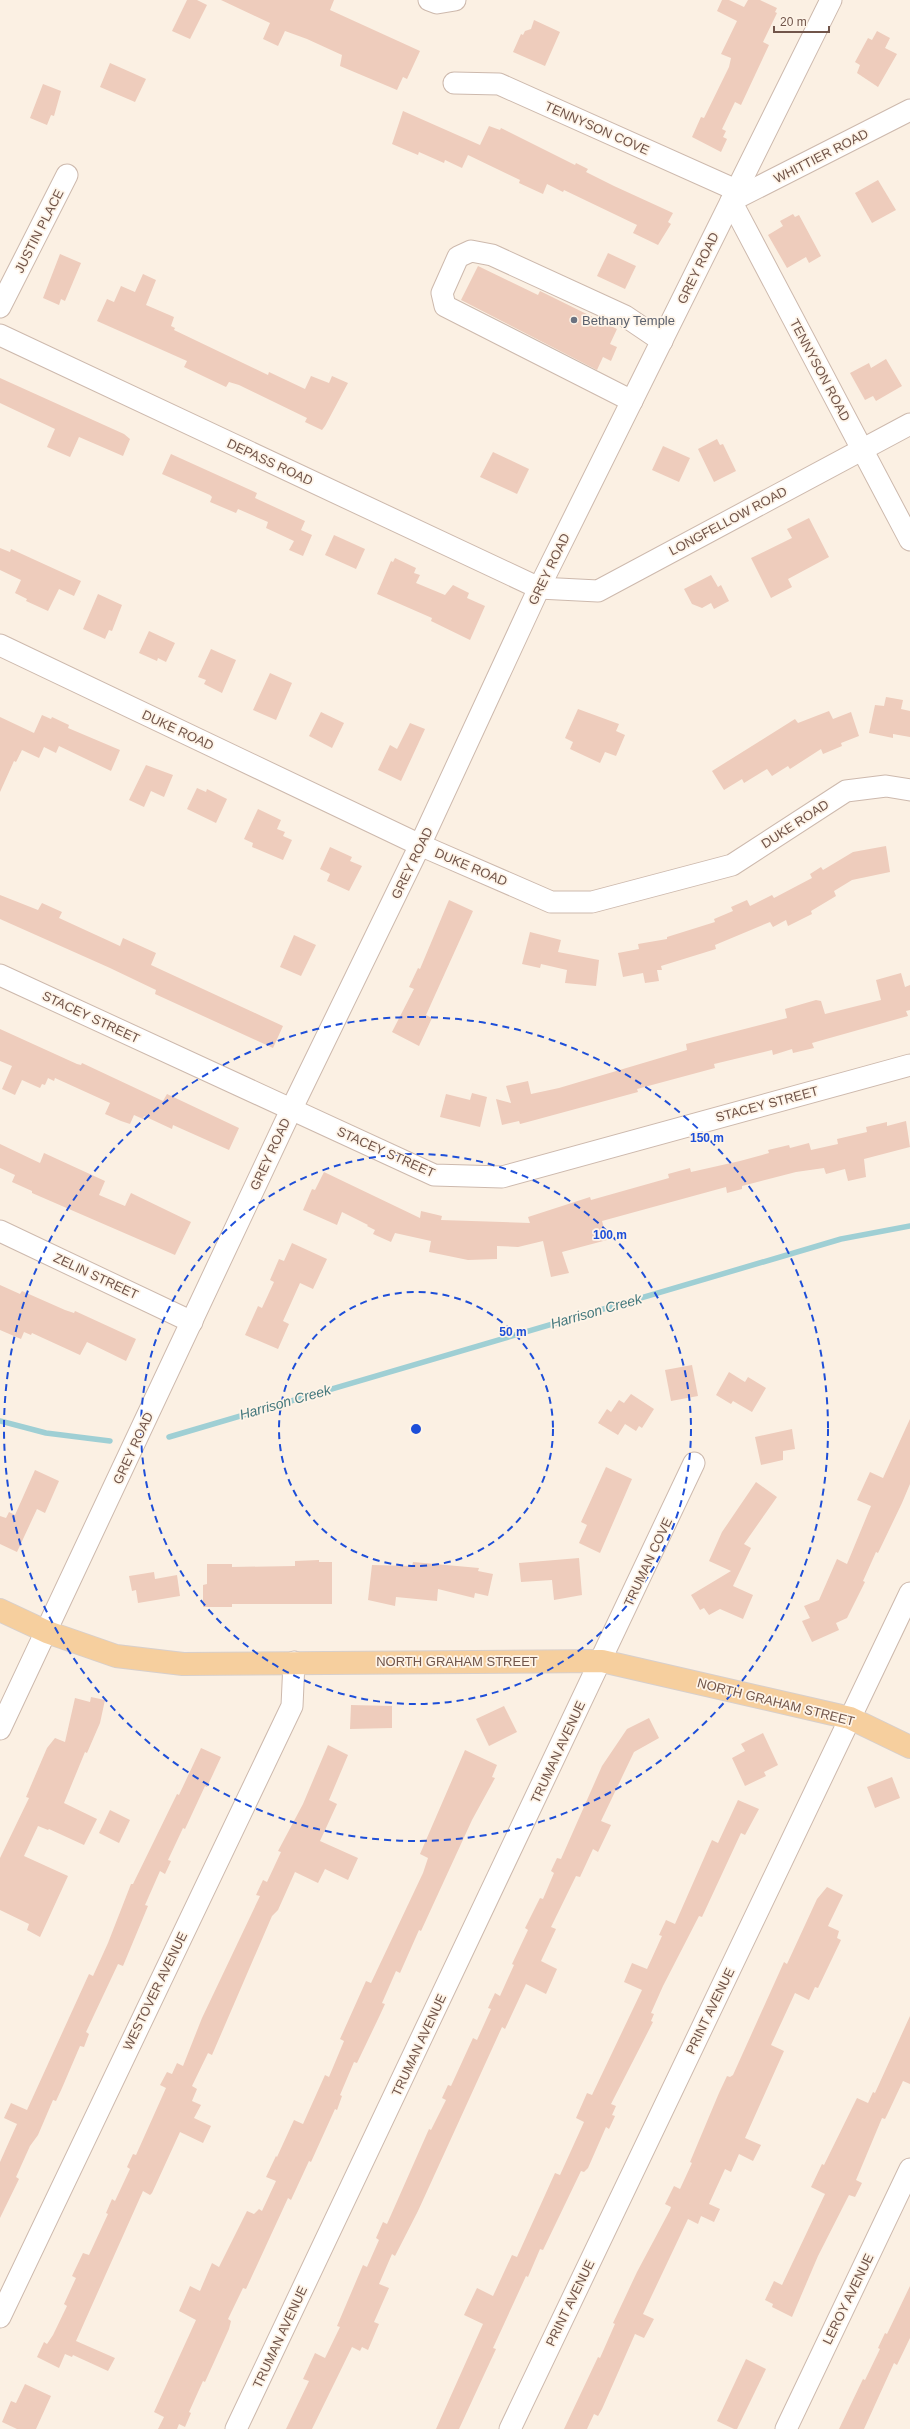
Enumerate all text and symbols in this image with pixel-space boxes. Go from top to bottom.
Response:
scale bar [774,8,829,34]
text: 20 m [780,15,807,29]
street label: TENNYSON COVE [542,98,652,158]
street label: WHITTIER ROAD [771,126,871,186]
street label: JUSTIN PLACE [11,186,67,275]
street label: GREY ROAD [674,230,722,306]
place label: Bethany Temple [582,313,675,328]
marker: Bethany Temple [569,315,579,325]
street label: TENNYSON ROAD [787,316,853,424]
street label: DEPASS ROAD [225,436,315,488]
street label: LONGFELLOW ROAD [666,484,790,558]
street label: GREY ROAD [525,531,573,607]
street label: DUKE ROAD [140,707,216,753]
street label: DUKE ROAD [759,797,831,851]
street label: GREY ROAD [388,825,436,901]
street label: DUKE ROAD [432,845,510,889]
street label: STACEY STREET [40,988,142,1046]
street label: STACEY STREET [714,1083,820,1125]
street label: GREY ROAD [247,1116,293,1192]
street label: STACEY STREET [335,1124,437,1180]
text: 150 m [690,1131,724,1145]
text: 100 m [593,1228,627,1242]
street label: ZELIN STREET [51,1250,141,1302]
water label: Harrison Creek [549,1290,644,1332]
text: 50 m [499,1325,527,1339]
water label: Harrison Creek [238,1381,333,1423]
street label: GREY ROAD [110,1410,156,1486]
centre of rings [409,1422,423,1436]
street label: TRUMAN COVE [621,1515,675,1609]
street label: NORTH GRAHAM STREET [376,1654,538,1669]
street label: NORTH GRAHAM STREET [696,1675,856,1729]
street label: TRUMAN AVENUE [528,1698,588,1805]
street label: WESTOVER AVENUE [120,1929,190,2053]
street label: PRINT AVENUE [683,1965,738,2057]
street label: TRUMAN AVENUE [389,1991,449,2098]
street label: LEROY AVENUE [820,2251,877,2347]
street label: PRINT AVENUE [543,2257,598,2349]
street label: TRUMAN AVENUE [250,2283,310,2390]

